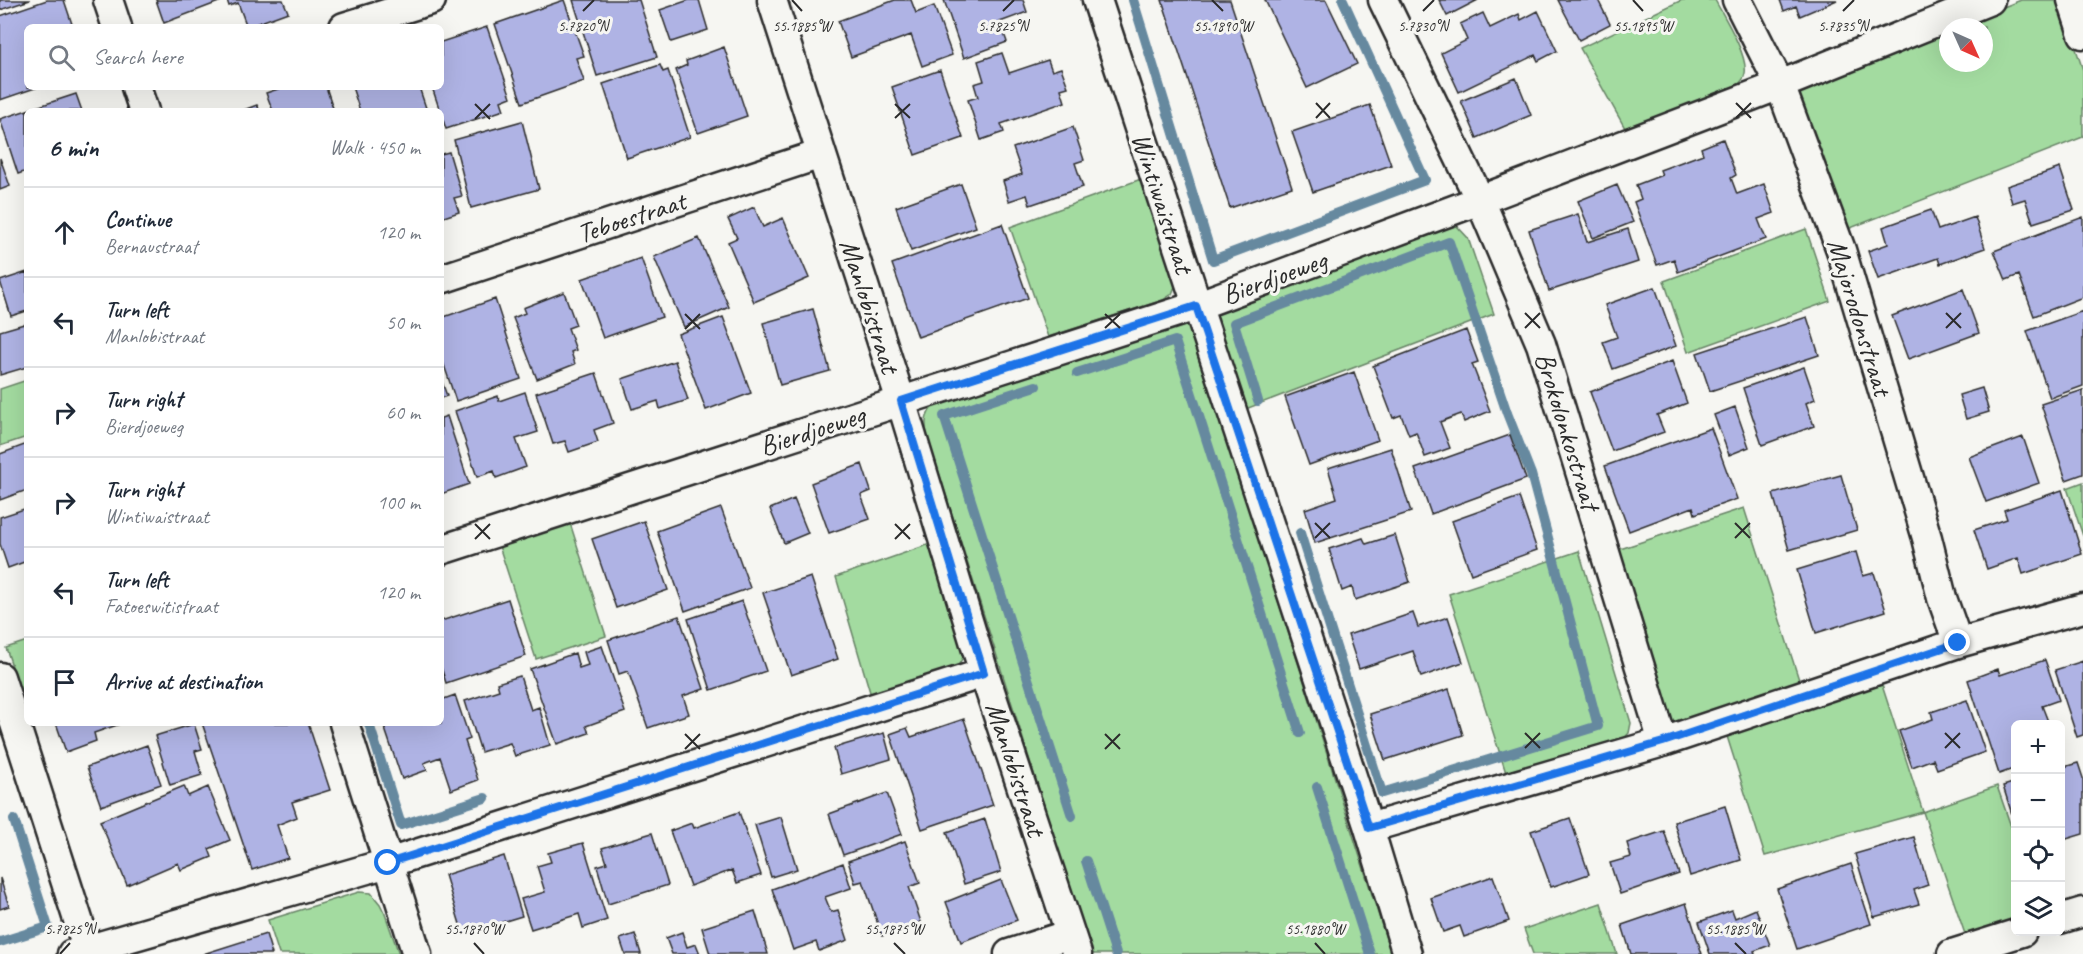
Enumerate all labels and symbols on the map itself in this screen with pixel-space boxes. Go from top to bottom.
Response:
text: 5.7820°N [558,17,611,36]
text: 55.1885°W [773,17,834,36]
text: 5.7825°N [978,17,1031,36]
text: 55.1890°W [1194,17,1255,36]
text: 5.7830°N [1398,17,1451,36]
text: 55.1895°W [1614,17,1675,36]
text: 5.7835°N [1818,17,1871,36]
north arrow [1939,18,1993,72]
street label: Wintiwaistraat [1124,128,1203,280]
street label: Teboestraat [572,182,692,251]
street label: Majorodonstraat [1820,234,1901,402]
street label: Manlobistraat [832,235,909,380]
street label: Bierdjoeweg [1217,241,1333,312]
street label: Brokolonkostraat [1527,348,1610,518]
street label: Bierdjoeweg [755,396,871,463]
route end [1944,629,1970,655]
street label: Manlobistraat [978,698,1055,843]
route start [374,849,400,875]
text: 5.7825°N [45,920,98,939]
text: 55.1870°W [445,920,506,939]
text: 55.1875°W [865,920,926,939]
text: 55.1880°W [1286,920,1347,939]
text: 55.1885°W [1706,920,1767,939]

